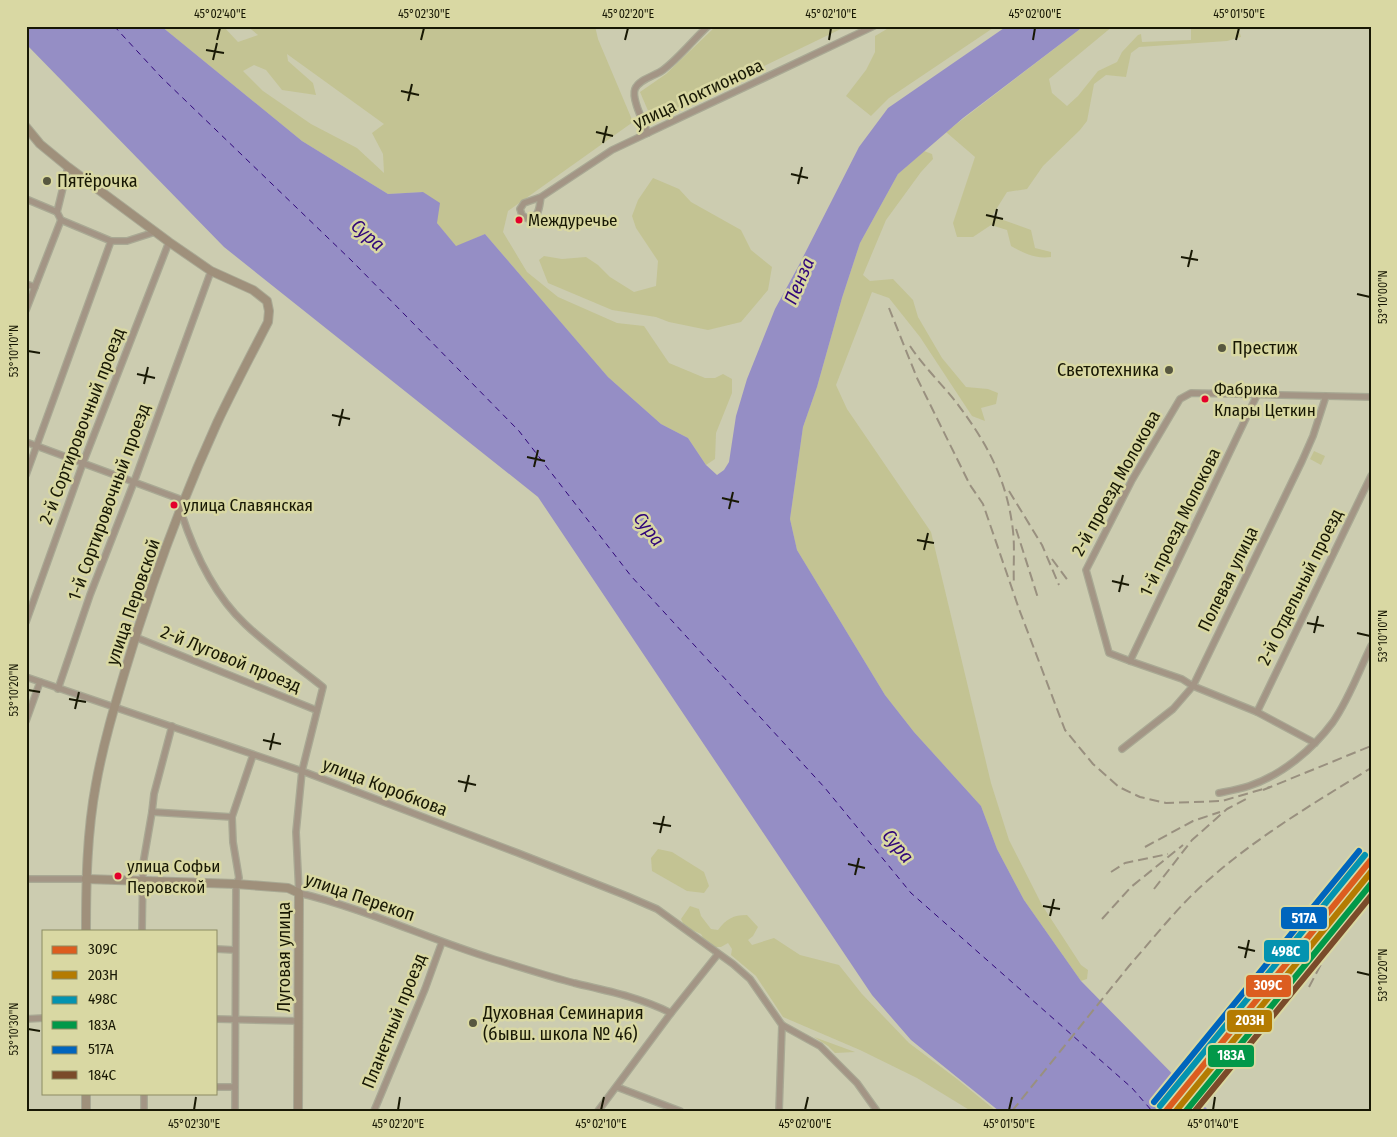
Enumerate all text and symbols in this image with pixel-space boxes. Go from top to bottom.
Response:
text: 45°02'40"E [194,7,246,21]
text: 45°02'30"E [398,7,450,21]
text: 45°02'20"E [602,7,654,21]
text: 45°02'10"E [805,7,857,21]
text: 45°02'00"E [1009,7,1062,21]
text: 45°01'50"E [1213,7,1265,21]
street label: улица Локтионова [629,54,767,134]
place label: Пятёрочка [57,170,138,192]
marker: Пятёрочка [41,175,53,187]
place label: Междуречье [528,210,617,231]
water label: Сура [346,214,390,256]
marker: Междуречье [514,215,524,225]
water label: Пенза [779,254,819,308]
text: 53°10'00"N [1376,270,1390,324]
text: 53°10'10"N [7,325,21,377]
street label: 2-й Сортировочный проезд [34,325,130,527]
place label: Престиж [1232,337,1298,359]
marker: Престиж [1216,342,1228,354]
place label: Светотехника [1057,359,1159,381]
marker: Светотехника [1163,364,1175,376]
place label: Фабрика Клары Цеткин [1214,379,1316,421]
marker: Фабрика Клары Цеткин [1200,394,1210,404]
street label: 1-й Сортировочный проезд [63,401,155,603]
street label: 2-й проезд Молокова [1067,406,1165,560]
street label: 1-й проезд Молокова [1135,444,1225,600]
place label: улица Славянская [183,495,313,516]
marker: улица Славянская [169,500,179,510]
street label: 2-й Отдельный проезд [1253,505,1347,669]
water label: Сура [629,507,669,551]
street label: Полевая улица [1193,523,1263,635]
street label: улица Перовской [101,536,165,668]
text: 53°10'10"N [1376,610,1390,662]
street label: 2-й Луговой проезд [158,621,304,697]
text: 53°10'20"N [7,664,21,716]
street label: улица Коробкова [319,753,451,821]
water label: Сура [877,824,919,868]
place label: улица Софьи Перовской [127,856,220,898]
street label: улица Перекоп [302,868,418,926]
marker: улица Софьи Перовской [113,871,123,881]
street label: Луговая улица [273,902,295,1012]
line badge: 517А [1280,906,1328,930]
text: 517А [1291,910,1317,927]
legend [42,930,218,1094]
line badge: 498С [1263,939,1310,963]
text: 309С [88,940,118,958]
text: 498С [1272,943,1301,960]
text: 53°10'20"N [1376,949,1390,1001]
street label: Планетный проезд [357,950,431,1092]
text: 203Н [88,966,118,984]
line badge: 309С [1245,974,1292,998]
text: 309С [1253,977,1283,994]
text: 498С [88,990,118,1008]
text: 53°10'30"N [7,1002,21,1056]
place label: Духовная Семинария (бывш. школа № 46) [482,1002,644,1045]
line badge: 203Н [1226,1009,1273,1033]
text: 203Н [1234,1012,1265,1029]
text: 183А [88,1016,116,1034]
marker: Духовная Семинария (бывш. школа № 46) [467,1017,479,1029]
text: 517А [88,1040,114,1058]
line badge: 183А [1207,1044,1255,1068]
text: 183А [1217,1047,1245,1064]
text: 184С [88,1066,117,1084]
text: 45°02'30"E [168,1117,220,1131]
text: 45°02'20"E [372,1117,424,1131]
text: 45°02'10"E [575,1117,627,1131]
text: 45°02'00"E [779,1117,832,1131]
text: 45°01'50"E [983,1117,1035,1131]
text: 45°01'40"E [1187,1117,1239,1131]

